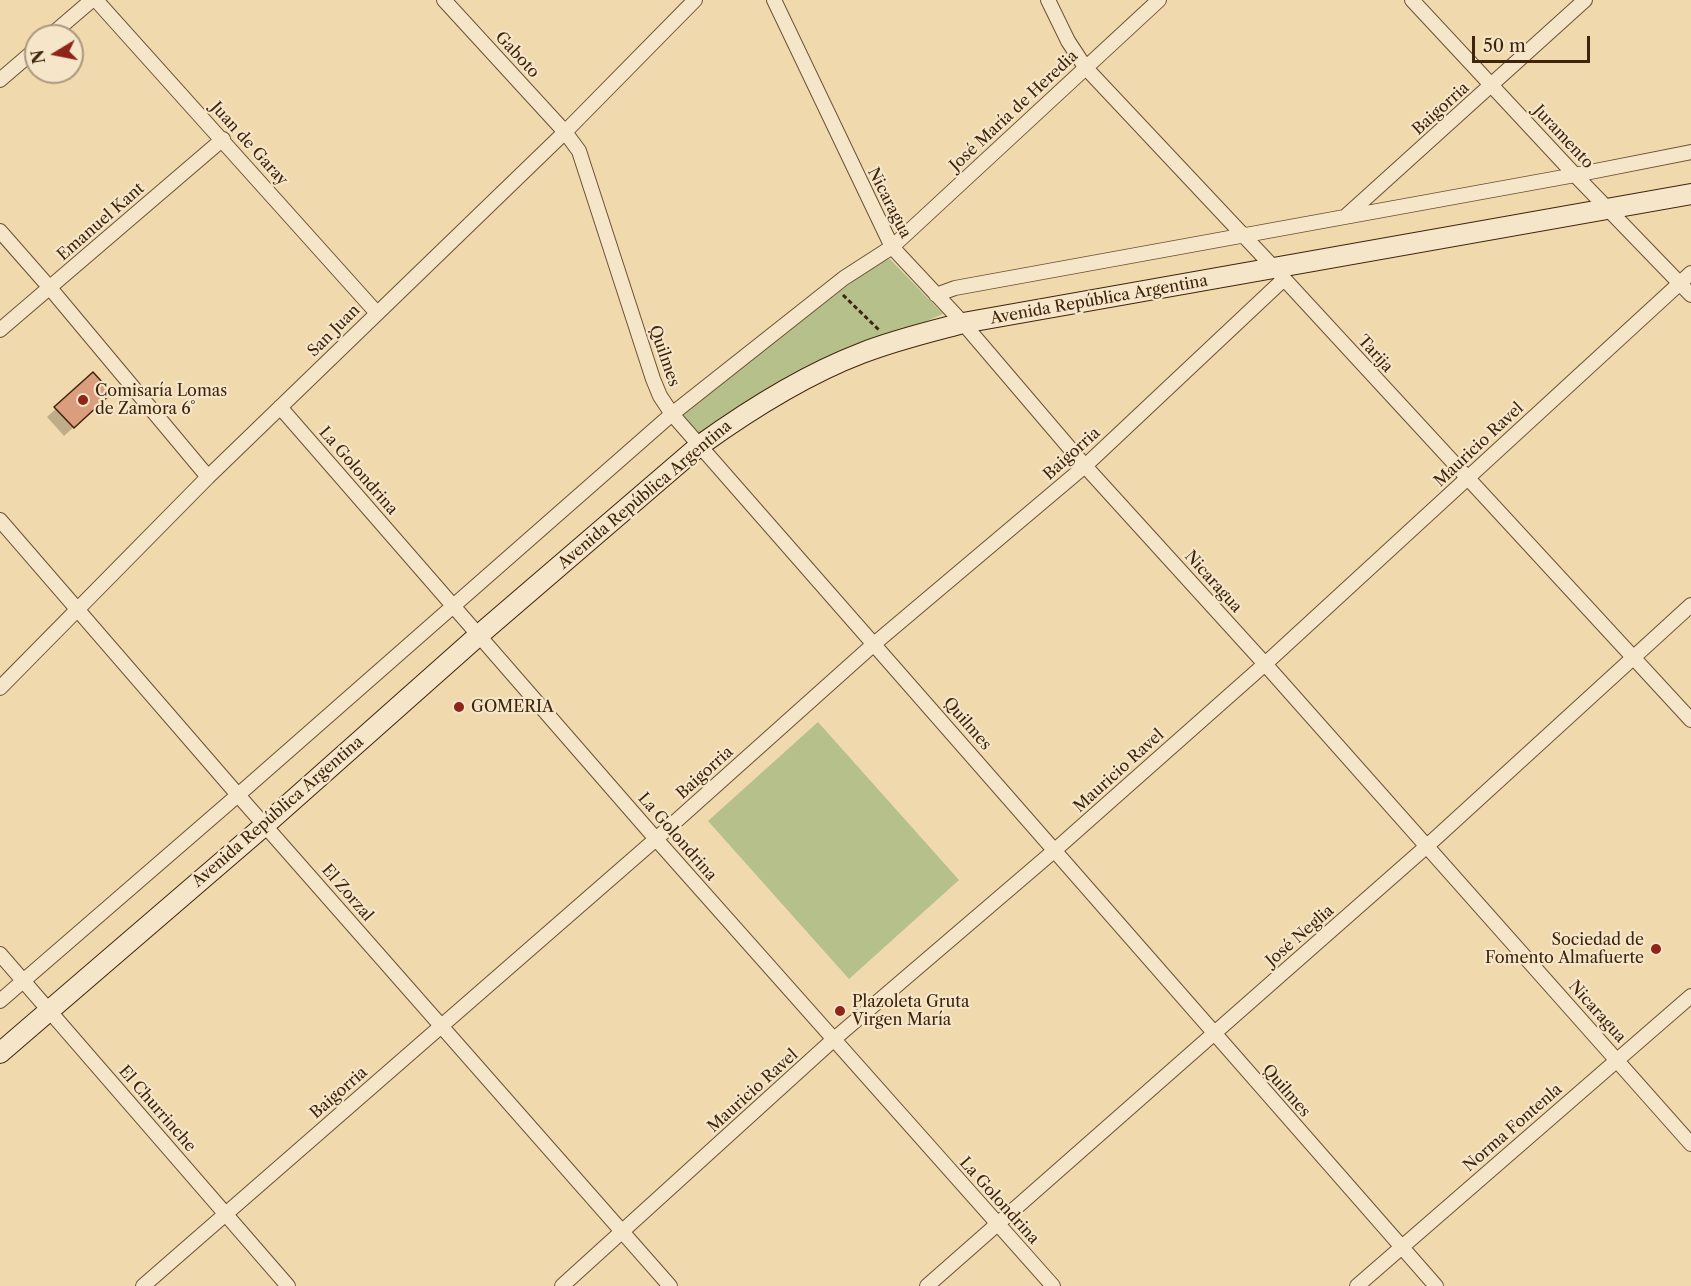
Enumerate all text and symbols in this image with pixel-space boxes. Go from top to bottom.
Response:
north arrow [24,24,84,84]
scale bar [1475,24,1594,62]
street label: Gaboto [491,28,543,82]
text: 50 m [1483,35,1526,57]
street label: José María de Heredia [946,47,1082,175]
text: N [27,48,49,65]
street label: Baigorria [1409,79,1473,139]
street label: Juan de Garay [206,98,292,190]
street label: Juramento [1529,101,1597,173]
street label: Nicaragua [863,164,915,242]
street label: Emanuel Kant [54,179,148,265]
street label: Avenida República Argentina [989,271,1209,329]
street label: San Juan [304,301,364,361]
street label: Quilmes [645,323,683,389]
street label: Tarija [1353,331,1397,377]
place label: Comisaría Lomas de Zamora 6° [95,381,227,419]
marker: Comisaría Lomas de Zamora 6° [76,393,90,407]
street label: Mauricio Ravel [1430,399,1528,491]
street label: Avenida República Argentina [554,417,736,573]
street label: La Golondrina [315,423,401,519]
street label: Baigorria [1040,424,1104,484]
street label: Nicaragua [1180,547,1246,617]
street label: Quilmes [939,694,995,754]
place label: GOMERIA [471,697,554,717]
marker: GOMERIA [452,700,466,714]
street label: Mauricio Ravel [1070,725,1168,817]
street label: Avenida República Argentina [188,732,368,892]
street label: Baigorria [673,743,737,803]
street label: La Golondrina [634,789,720,885]
street label: El Zorzal [317,861,377,925]
street label: José Neglia [1262,901,1338,971]
place label: Sociedad de Fomento Almafuerte [1485,930,1644,968]
marker: Sociedad de Fomento Almafuerte [1649,942,1663,956]
street label: Nicaragua [1564,977,1630,1047]
place label: Plazoleta Gruta Virgen María [852,992,969,1030]
marker: Plazoleta Gruta Virgen María [833,1004,847,1018]
street label: Mauricio Ravel [704,1045,802,1137]
street label: Quilmes [1258,1061,1314,1121]
street label: El Churrinche [114,1062,200,1156]
street label: Baigorria [306,1063,372,1123]
street label: Norma Fontenla [1460,1080,1566,1176]
street label: La Golondrina [955,1154,1043,1248]

